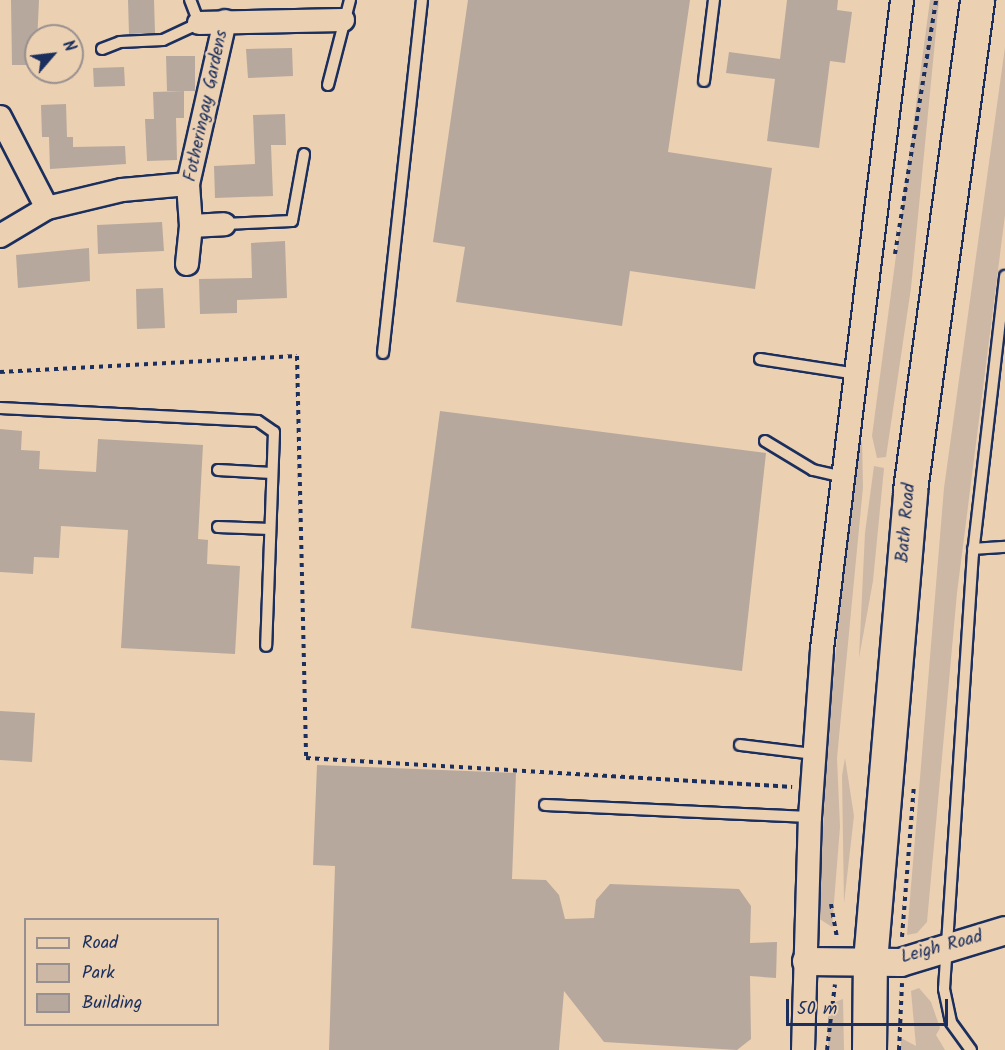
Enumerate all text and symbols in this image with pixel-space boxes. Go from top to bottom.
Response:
north arrow [24,24,84,84]
street label: Fotheringay Gardens [180,28,234,184]
text: N [55,36,82,57]
street label: Bath Road [893,482,921,564]
legend [24,918,219,1026]
street label: Leigh Road [899,927,985,969]
text: Road [82,929,118,958]
text: Park [82,959,115,988]
scale bar [789,987,951,1025]
text: Building [82,989,142,1018]
text: 50 m [797,995,837,1024]

